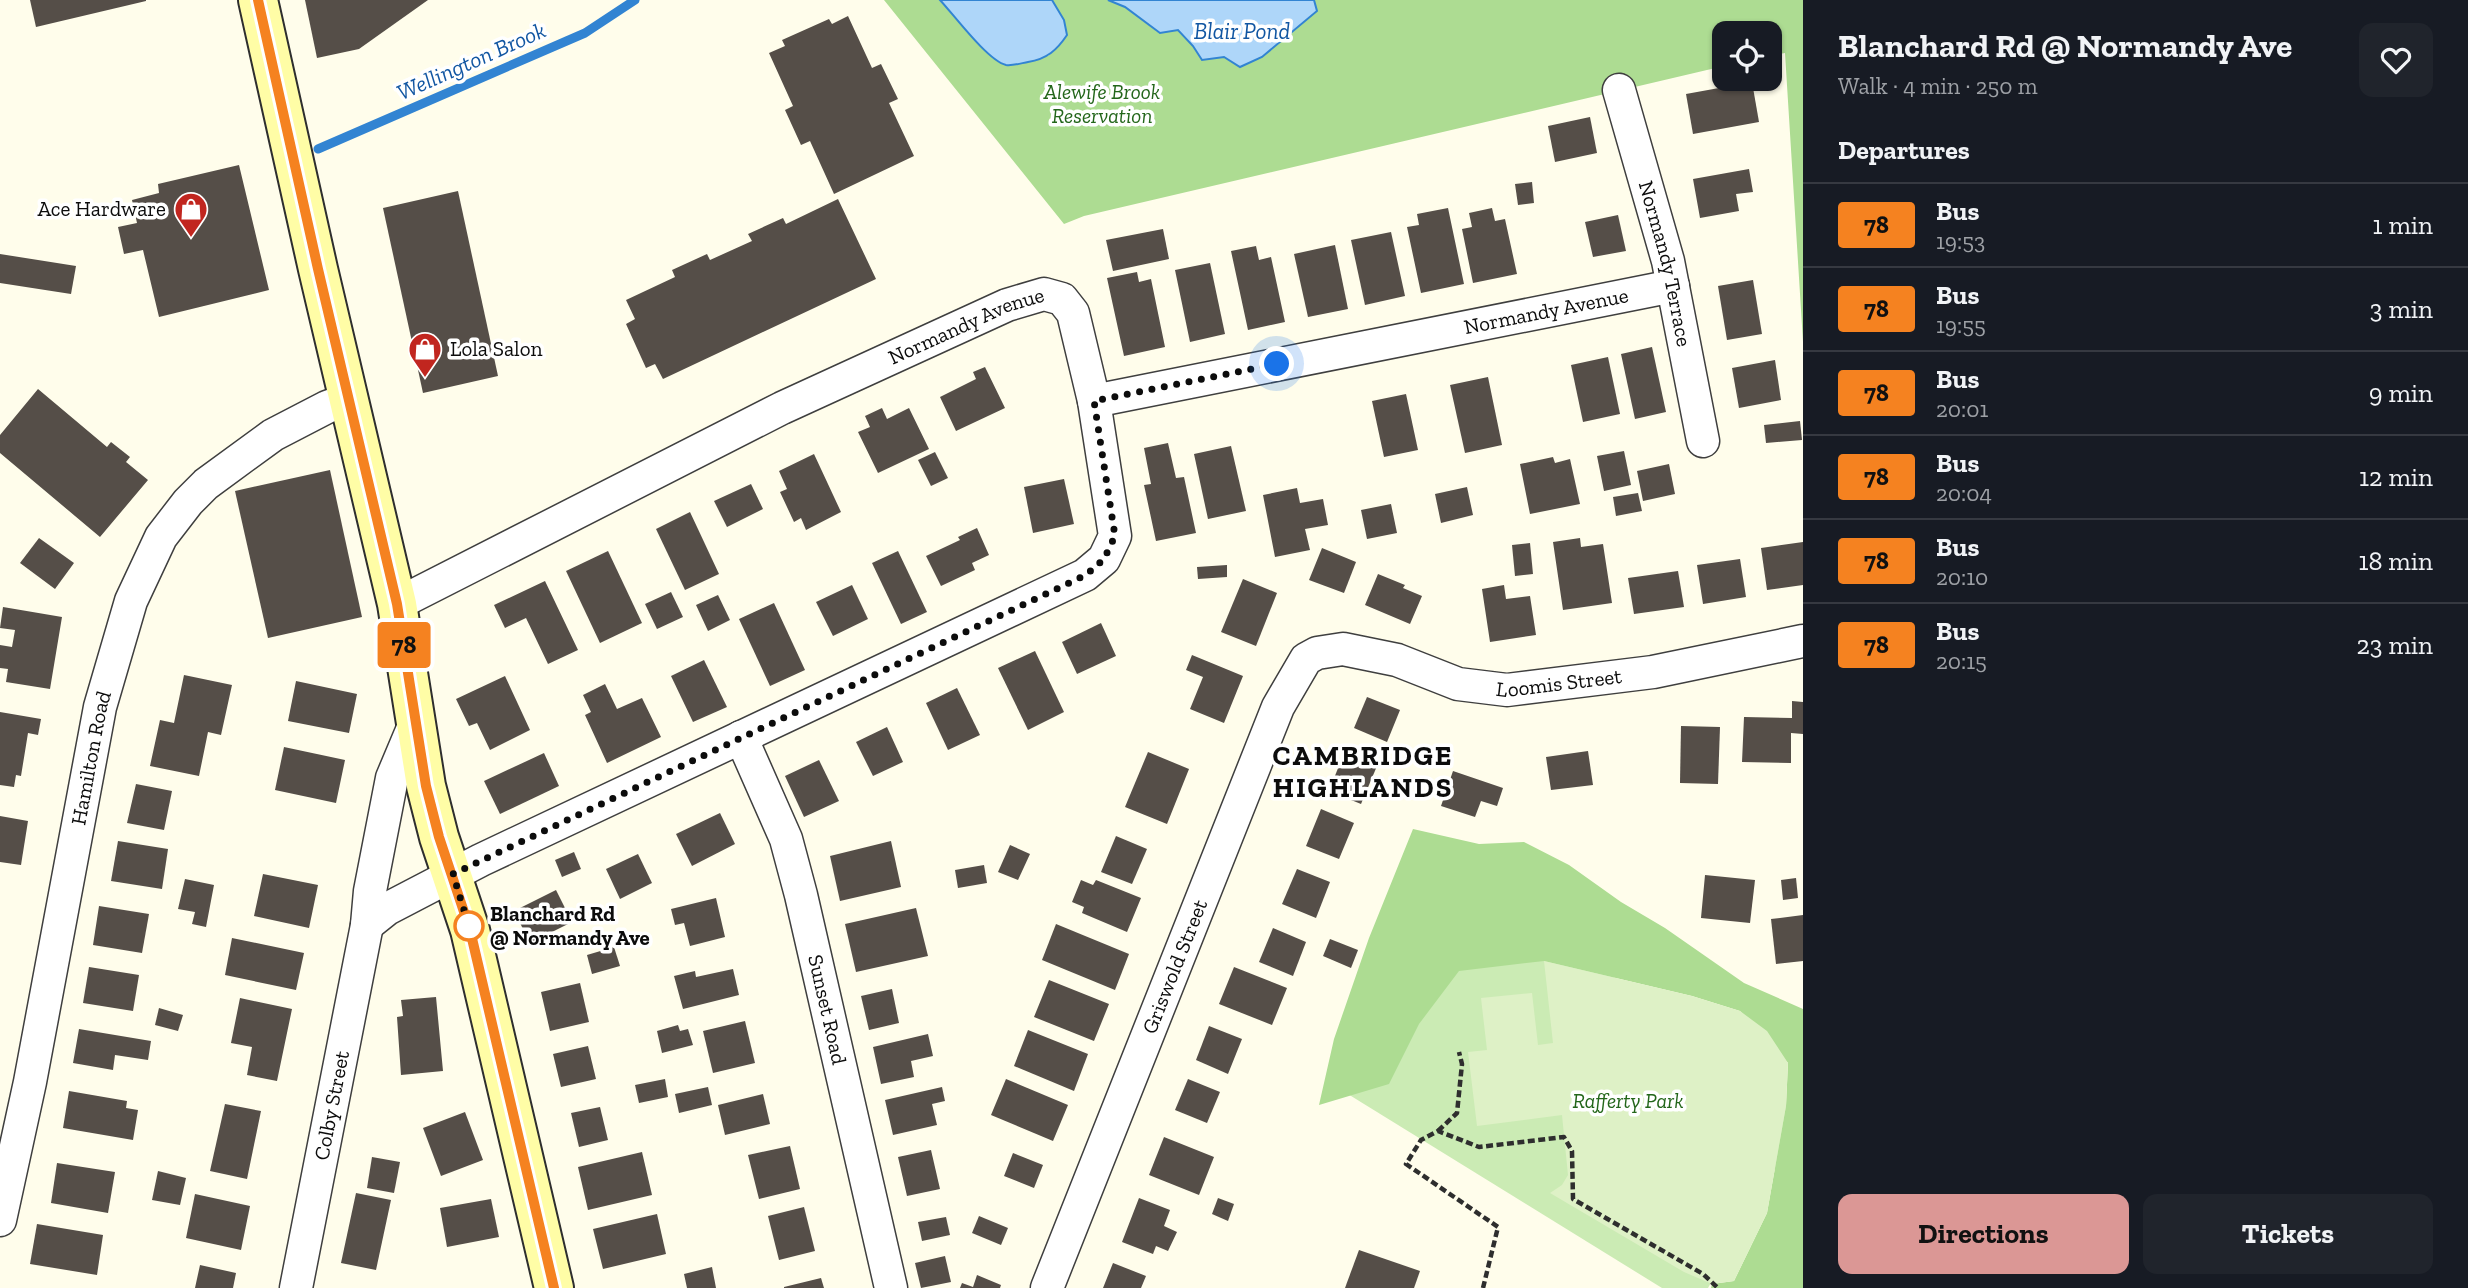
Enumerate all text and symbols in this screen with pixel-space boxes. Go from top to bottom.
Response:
water label: Wellington Brook [392,16,550,106]
water label: Blair Pond [1194,17,1291,45]
map controls [1712,21,1782,91]
button: locate [1712,21,1782,91]
button: heart [2359,23,2433,97]
text: Blanchard Rd @ Normandy Ave [1838,26,2292,65]
text: Walk · 4 min · 250 m [1838,72,2038,100]
park label: Alewife Brook Reservation [1043,79,1160,128]
text: Departures [1838,134,1970,166]
street label: Normandy Terrace [1634,178,1697,349]
shop icon: Ace Hardware [172,190,210,239]
text: Bus [1936,195,1979,227]
place label: Ace Hardware [37,196,166,221]
text: 1 min [2372,209,2433,241]
text: 78 [1864,210,1889,239]
text: 19:53 [1936,227,1985,255]
text: Bus [1936,279,1979,311]
street label: Normandy Avenue [884,282,1047,370]
street label: Normandy Avenue [1462,282,1631,339]
text: 3 min [2370,293,2433,325]
text: 78 [1864,294,1889,323]
text: 19:55 [1936,311,1986,339]
shop icon: Lola Salon [406,330,444,379]
place label: Lola Salon [450,336,542,361]
your location [1259,346,1294,381]
text: Bus [1936,363,1979,395]
text: 9 min [2369,377,2433,409]
text: 78 [1864,378,1889,407]
text: 20:01 [1936,395,1988,423]
text: Bus [1936,447,1979,479]
text: 12 min [2359,461,2433,493]
text: 78 [1864,462,1889,491]
text: 20:04 [1936,479,1992,507]
text: Bus [1936,531,1979,563]
text: 18 min [2358,545,2433,577]
text: 78 [1864,546,1889,575]
text: 20:10 [1936,563,1988,591]
text: Bus [1936,615,1979,647]
line badge: 78 [372,622,436,668]
text: 23 min [2356,629,2433,661]
text: 78 [392,630,416,659]
text: 78 [1864,630,1889,659]
text: 20:15 [1936,647,1987,675]
street label: Loomis Street [1495,663,1623,702]
street label: Hamilton Road [65,687,116,827]
district label: CAMBRIDGE HIGHLANDS [1273,739,1453,804]
street label: Griswold Street [1136,895,1212,1037]
place label: Blanchard Rd @ Normandy Ave [490,901,650,950]
marker: Blanchard Rd @ Normandy Ave [454,911,484,941]
street label: Sunset Road [803,952,853,1067]
street label: Colby Street [308,1048,354,1162]
park label: Rafferty Park [1572,1088,1684,1113]
button: Directions [1838,1194,2129,1274]
button: Tickets [2143,1194,2433,1274]

